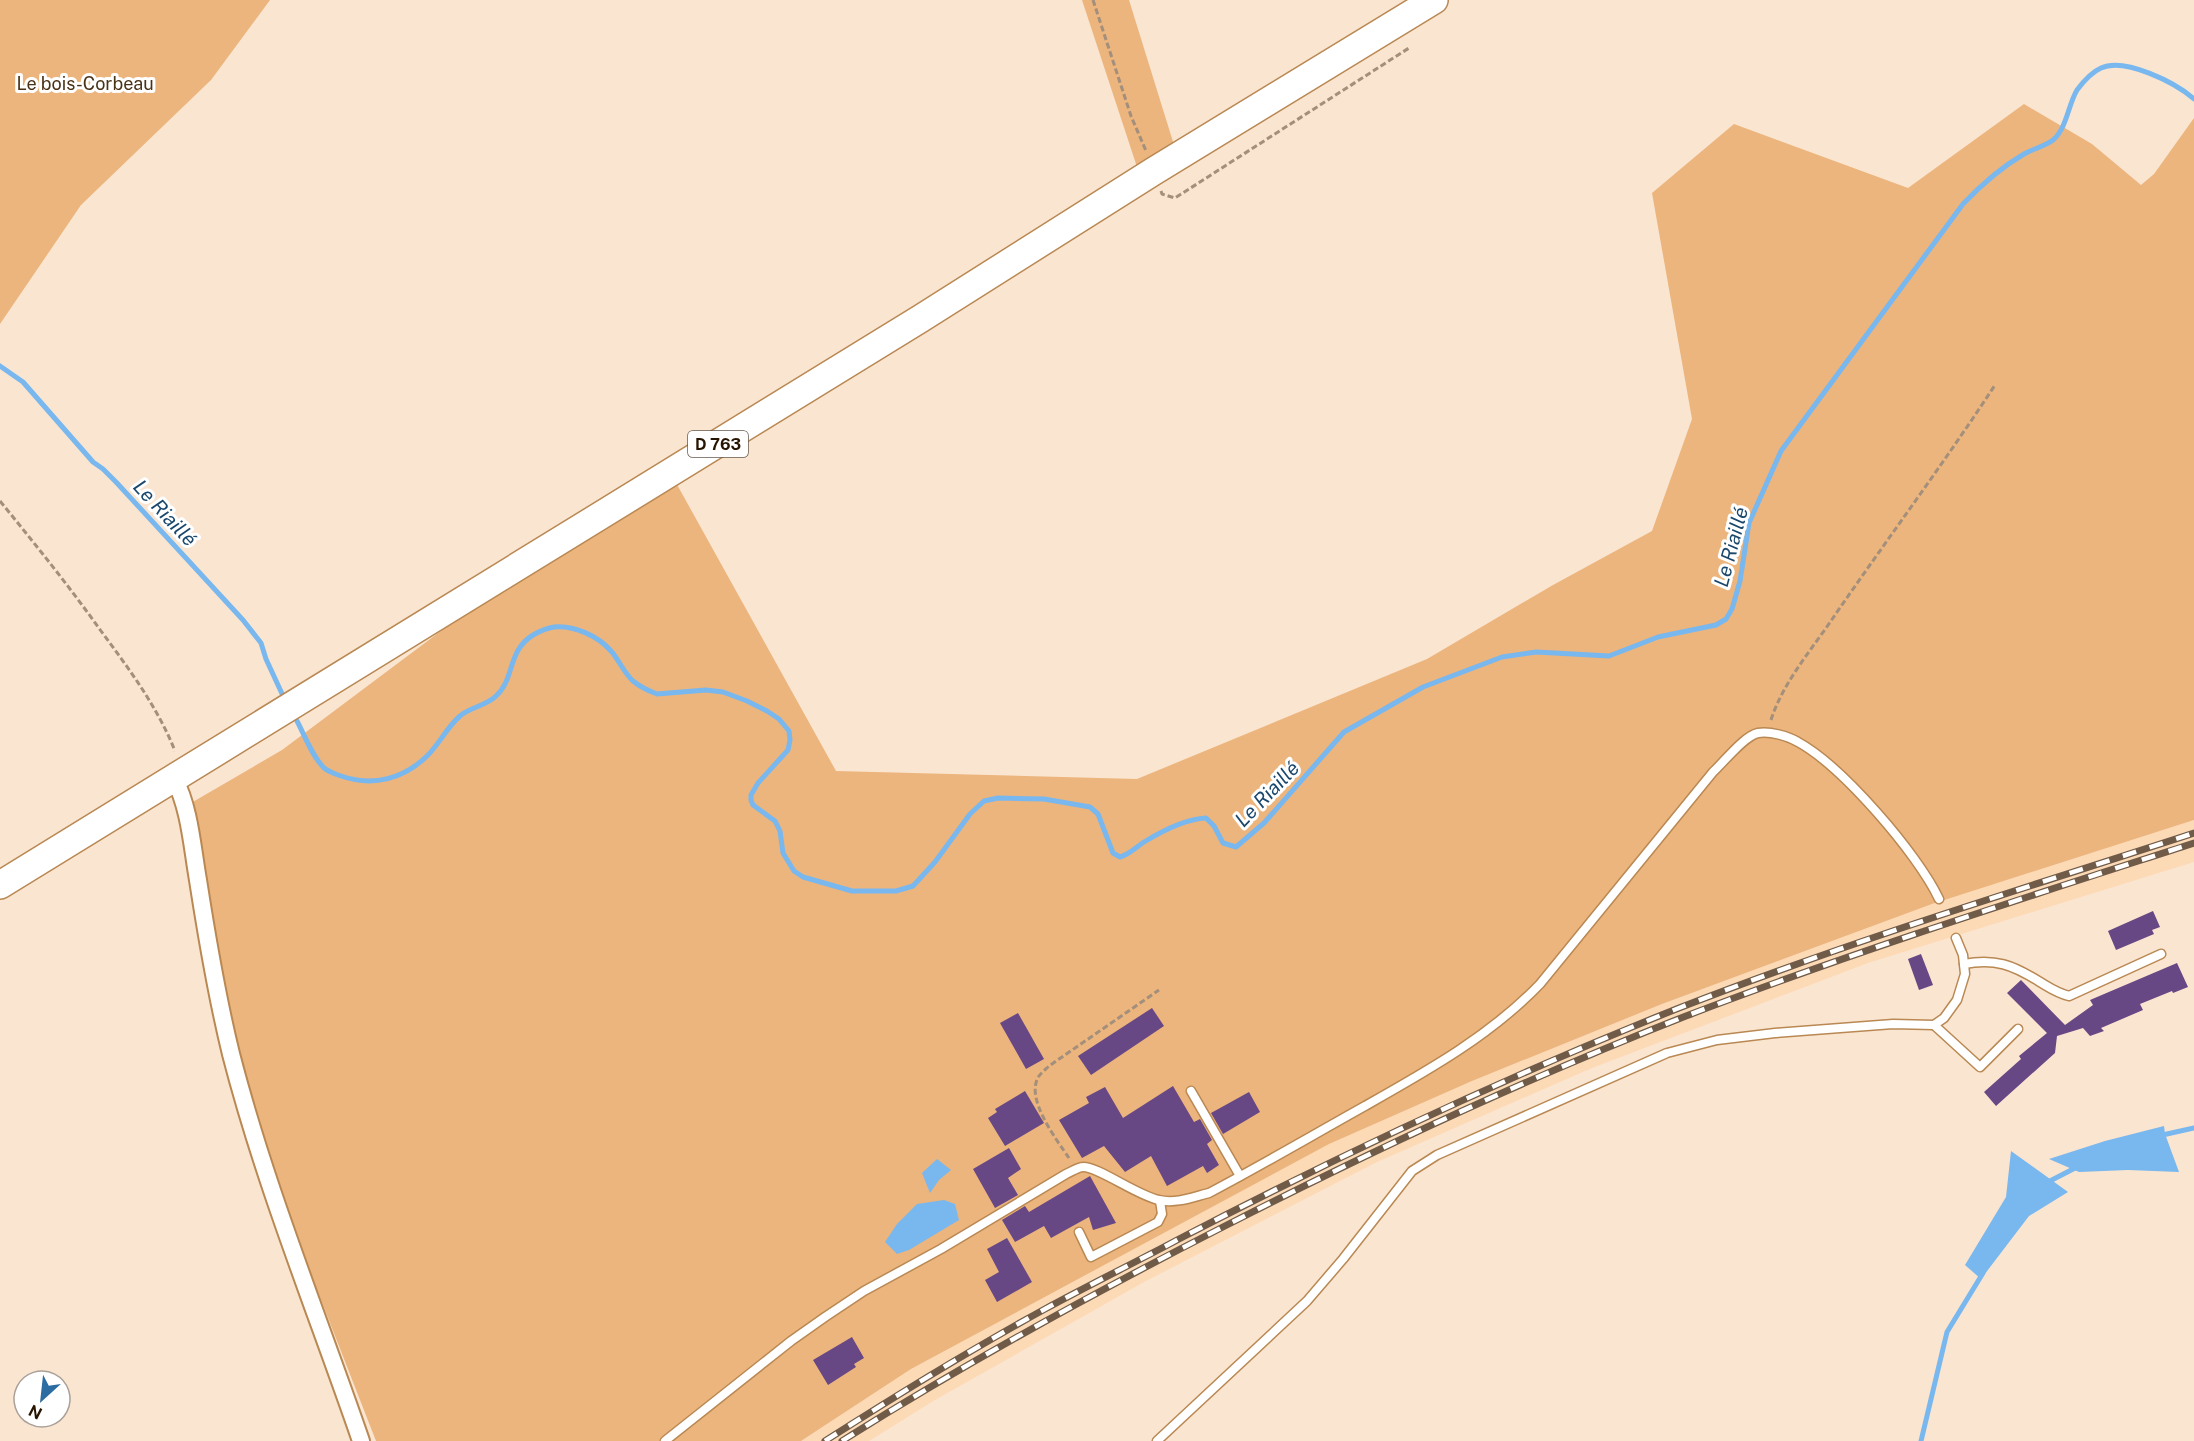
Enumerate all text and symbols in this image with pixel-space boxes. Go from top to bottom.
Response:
park label: Le bois-Corbeau [16,73,154,94]
road number: D 763 [688,431,748,457]
water label: Le Riaillé [128,475,202,551]
water label: Le Riaillé [1709,504,1753,590]
water label: Le Riaillé [1230,756,1304,832]
north arrow [12,1369,72,1429]
text: N [26,1401,45,1423]

